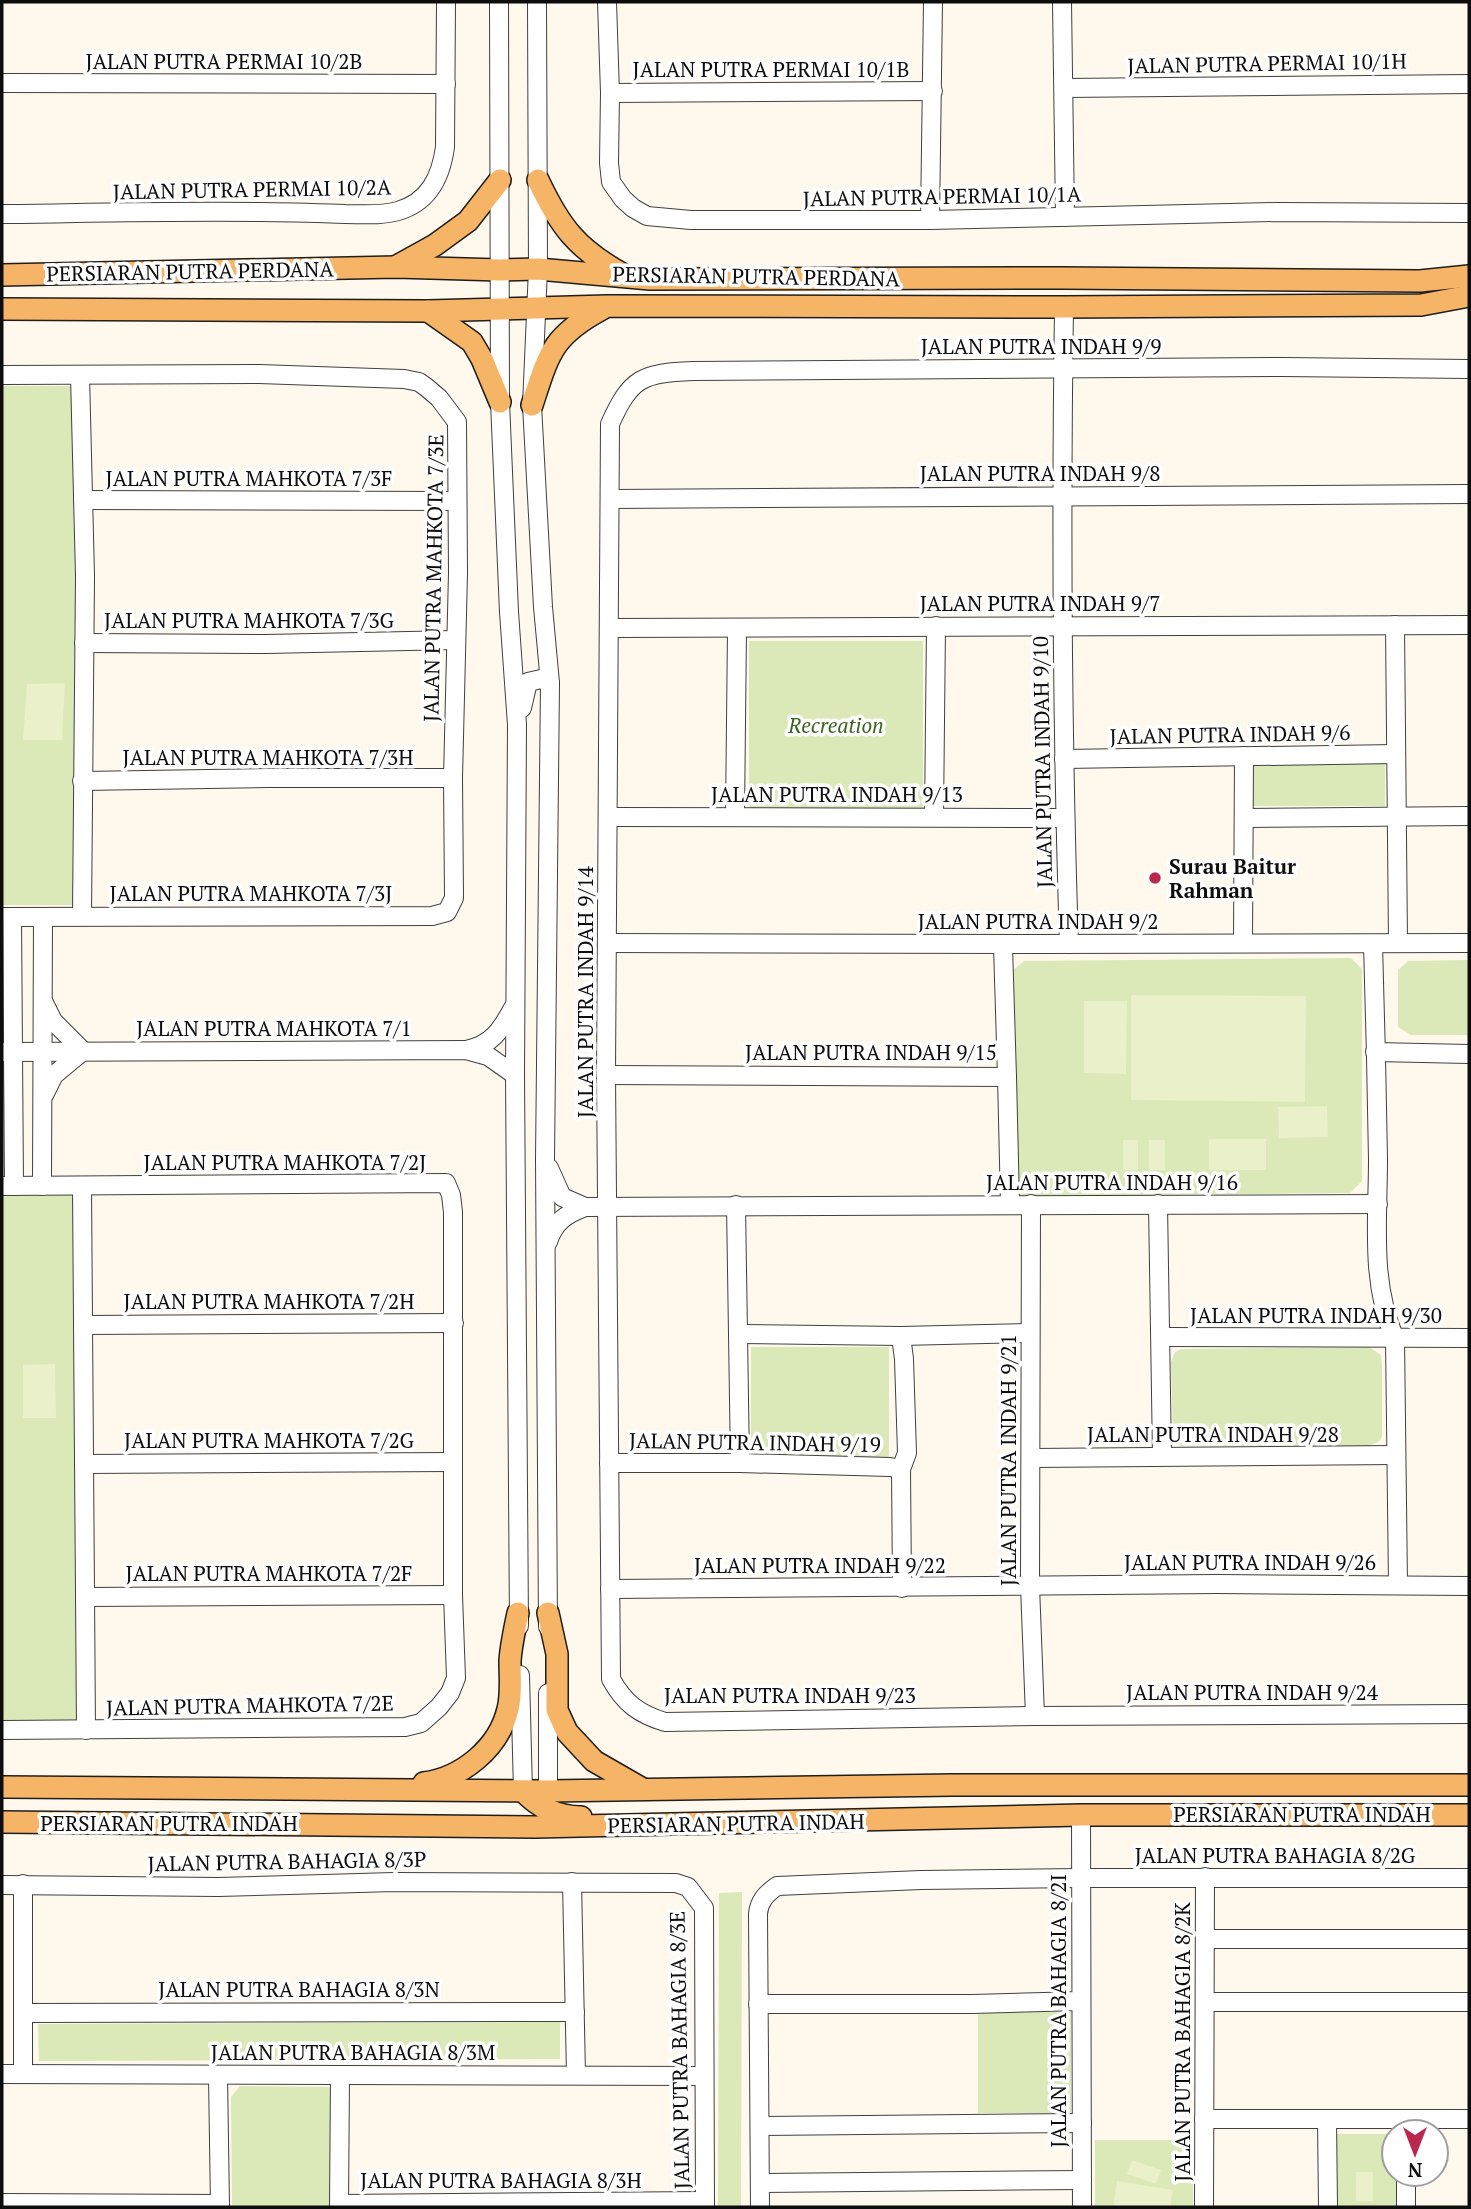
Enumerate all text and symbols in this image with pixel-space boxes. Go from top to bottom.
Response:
street label: JALAN PUTRA PERMAI 10/2B [86,47,362,75]
street label: JALAN PUTRA PERMAI 10/1H [1127,47,1407,79]
street label: JALAN PUTRA PERMAI 10/1B [633,55,909,83]
street label: JALAN PUTRA PERMAI 10/2A [113,173,392,205]
street label: JALAN PUTRA PERMAI 10/1A [803,180,1082,212]
street label: PERSIARAN PUTRA PERDANA [46,254,335,288]
street label: PERSIARAN PUTRA PERDANA [612,259,901,293]
street label: JALAN PUTRA INDAH 9/9 [921,332,1161,360]
street label: JALAN PUTRA MAHKOTA 7/3E [416,434,450,722]
street label: JALAN PUTRA INDAH 9/8 [920,459,1160,487]
street label: JALAN PUTRA MAHKOTA 7/3F [105,464,393,492]
street label: JALAN PUTRA INDAH 9/7 [920,589,1160,617]
street label: JALAN PUTRA MAHKOTA 7/3G [104,606,395,634]
street label: JALAN PUTRA INDAH 9/10 [1026,636,1058,888]
park label: Recreation [787,711,884,739]
street label: JALAN PUTRA INDAH 9/6 [1109,718,1351,750]
street label: JALAN PUTRA MAHKOTA 7/3H [123,743,413,771]
street label: JALAN PUTRA INDAH 9/13 [711,780,963,808]
place label: Surau Baitur Rahman [1169,852,1296,904]
street label: JALAN PUTRA INDAH 9/14 [571,865,599,1118]
marker: Surau Baitur Rahman [1147,870,1163,886]
street label: JALAN PUTRA MAHKOTA 7/3J [110,879,392,907]
street label: JALAN PUTRA INDAH 9/2 [918,907,1158,935]
street label: JALAN PUTRA MAHKOTA 7/1 [136,1014,412,1042]
street label: JALAN PUTRA INDAH 9/15 [745,1038,997,1066]
street label: JALAN PUTRA MAHKOTA 7/2J [144,1148,426,1176]
street label: JALAN PUTRA INDAH 9/16 [986,1168,1238,1196]
street label: JALAN PUTRA MAHKOTA 7/2H [124,1287,414,1315]
street label: JALAN PUTRA INDAH 9/30 [1190,1301,1442,1329]
street label: JALAN PUTRA INDAH 9/21 [994,1334,1022,1586]
street label: JALAN PUTRA INDAH 9/28 [1087,1420,1339,1448]
street label: JALAN PUTRA MAHKOTA 7/2G [124,1426,415,1454]
street label: JALAN PUTRA INDAH 9/19 [629,1426,881,1458]
street label: JALAN PUTRA INDAH 9/26 [1124,1548,1376,1576]
street label: JALAN PUTRA INDAH 9/22 [694,1551,946,1579]
street label: JALAN PUTRA MAHKOTA 7/2F [125,1559,413,1587]
street label: JALAN PUTRA INDAH 9/24 [1126,1678,1379,1706]
street label: JALAN PUTRA INDAH 9/23 [664,1681,916,1709]
street label: JALAN PUTRA MAHKOTA 7/2E [106,1688,394,1722]
street label: PERSIARAN PUTRA INDAH [1173,1800,1431,1828]
street label: PERSIARAN PUTRA INDAH [607,1807,865,1839]
street label: PERSIARAN PUTRA INDAH [40,1809,298,1837]
street label: JALAN PUTRA BAHAGIA 8/2G [1135,1841,1416,1869]
street label: JALAN PUTRA BAHAGIA 8/3P [147,1845,427,1877]
street label: JALAN PUTRA BAHAGIA 8/2I [1044,1874,1072,2148]
street label: JALAN PUTRA BAHAGIA 8/2K [1168,1902,1196,2182]
street label: JALAN PUTRA BAHAGIA 8/3E [663,1911,695,2189]
street label: JALAN PUTRA BAHAGIA 8/3N [158,1975,440,2003]
street label: JALAN PUTRA BAHAGIA 8/3M [211,2038,495,2066]
north arrow [1380,2118,1450,2188]
text: N [1407,2158,1422,2183]
street label: JALAN PUTRA BAHAGIA 8/3H [360,2166,642,2194]

